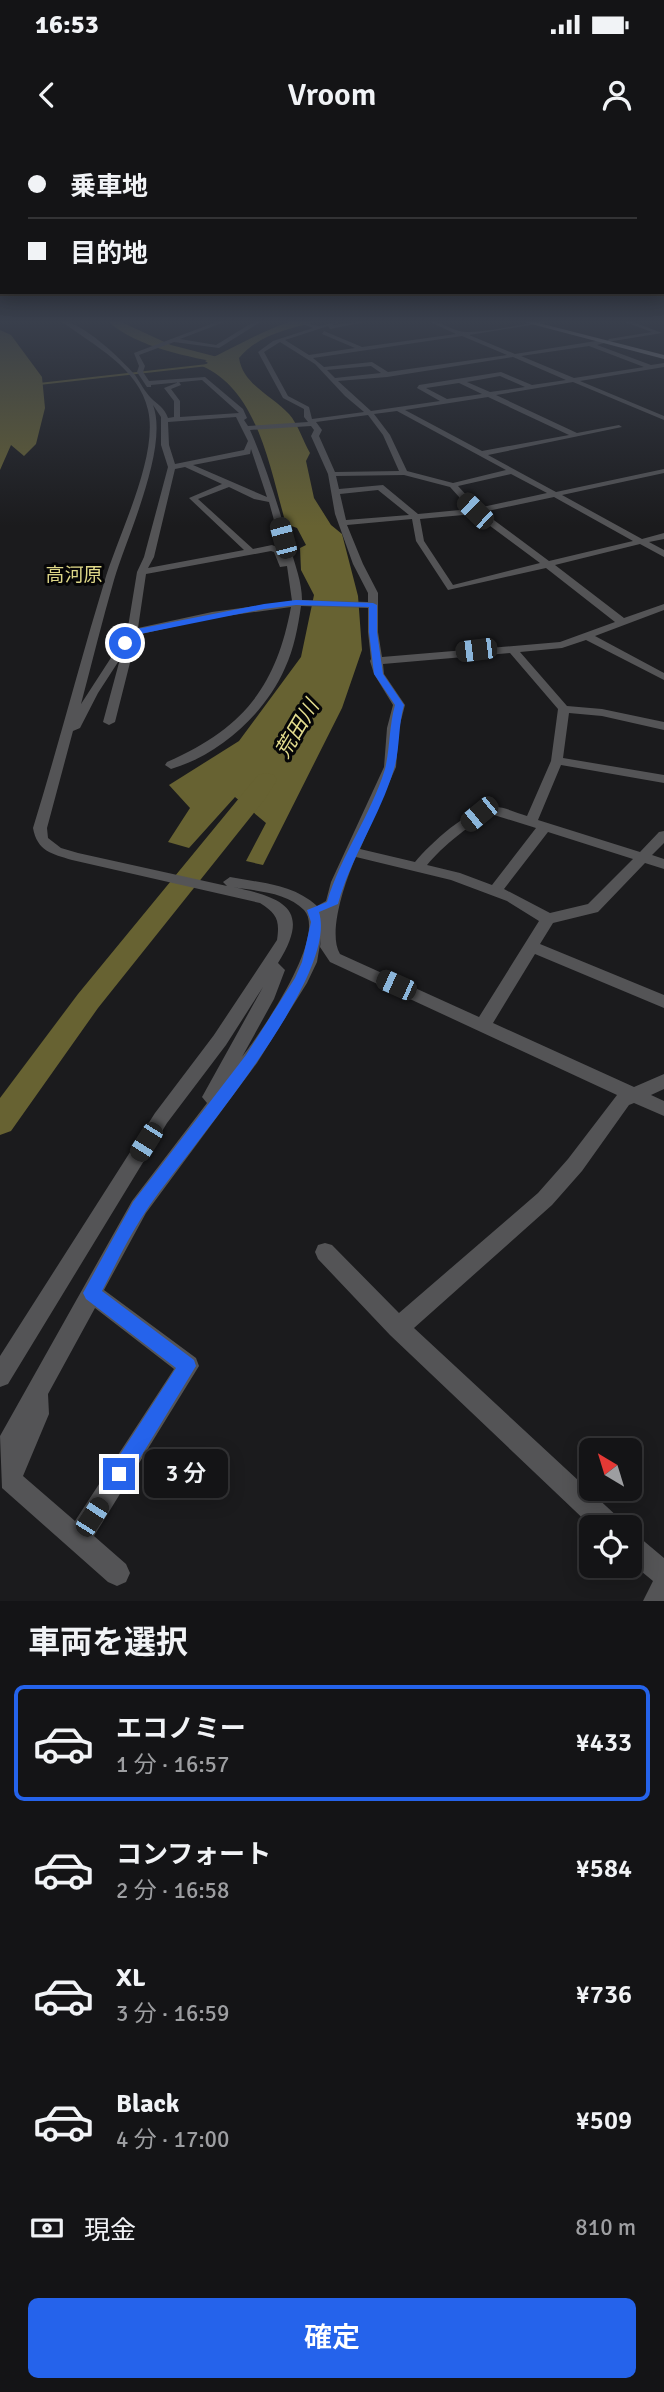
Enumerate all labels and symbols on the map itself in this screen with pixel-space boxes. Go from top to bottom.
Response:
car [453,489,498,533]
car [268,515,299,561]
district label: 高河原 [45,563,103,587]
route start [109,627,141,659]
car [454,637,499,663]
water label: 荒田川 [270,694,325,763]
car [457,793,502,835]
car [373,967,420,1003]
car [126,1119,167,1165]
north arrow [579,1438,642,1502]
callout: 3 分 [144,1450,228,1498]
route end [103,1458,135,1490]
car [72,1494,113,1540]

